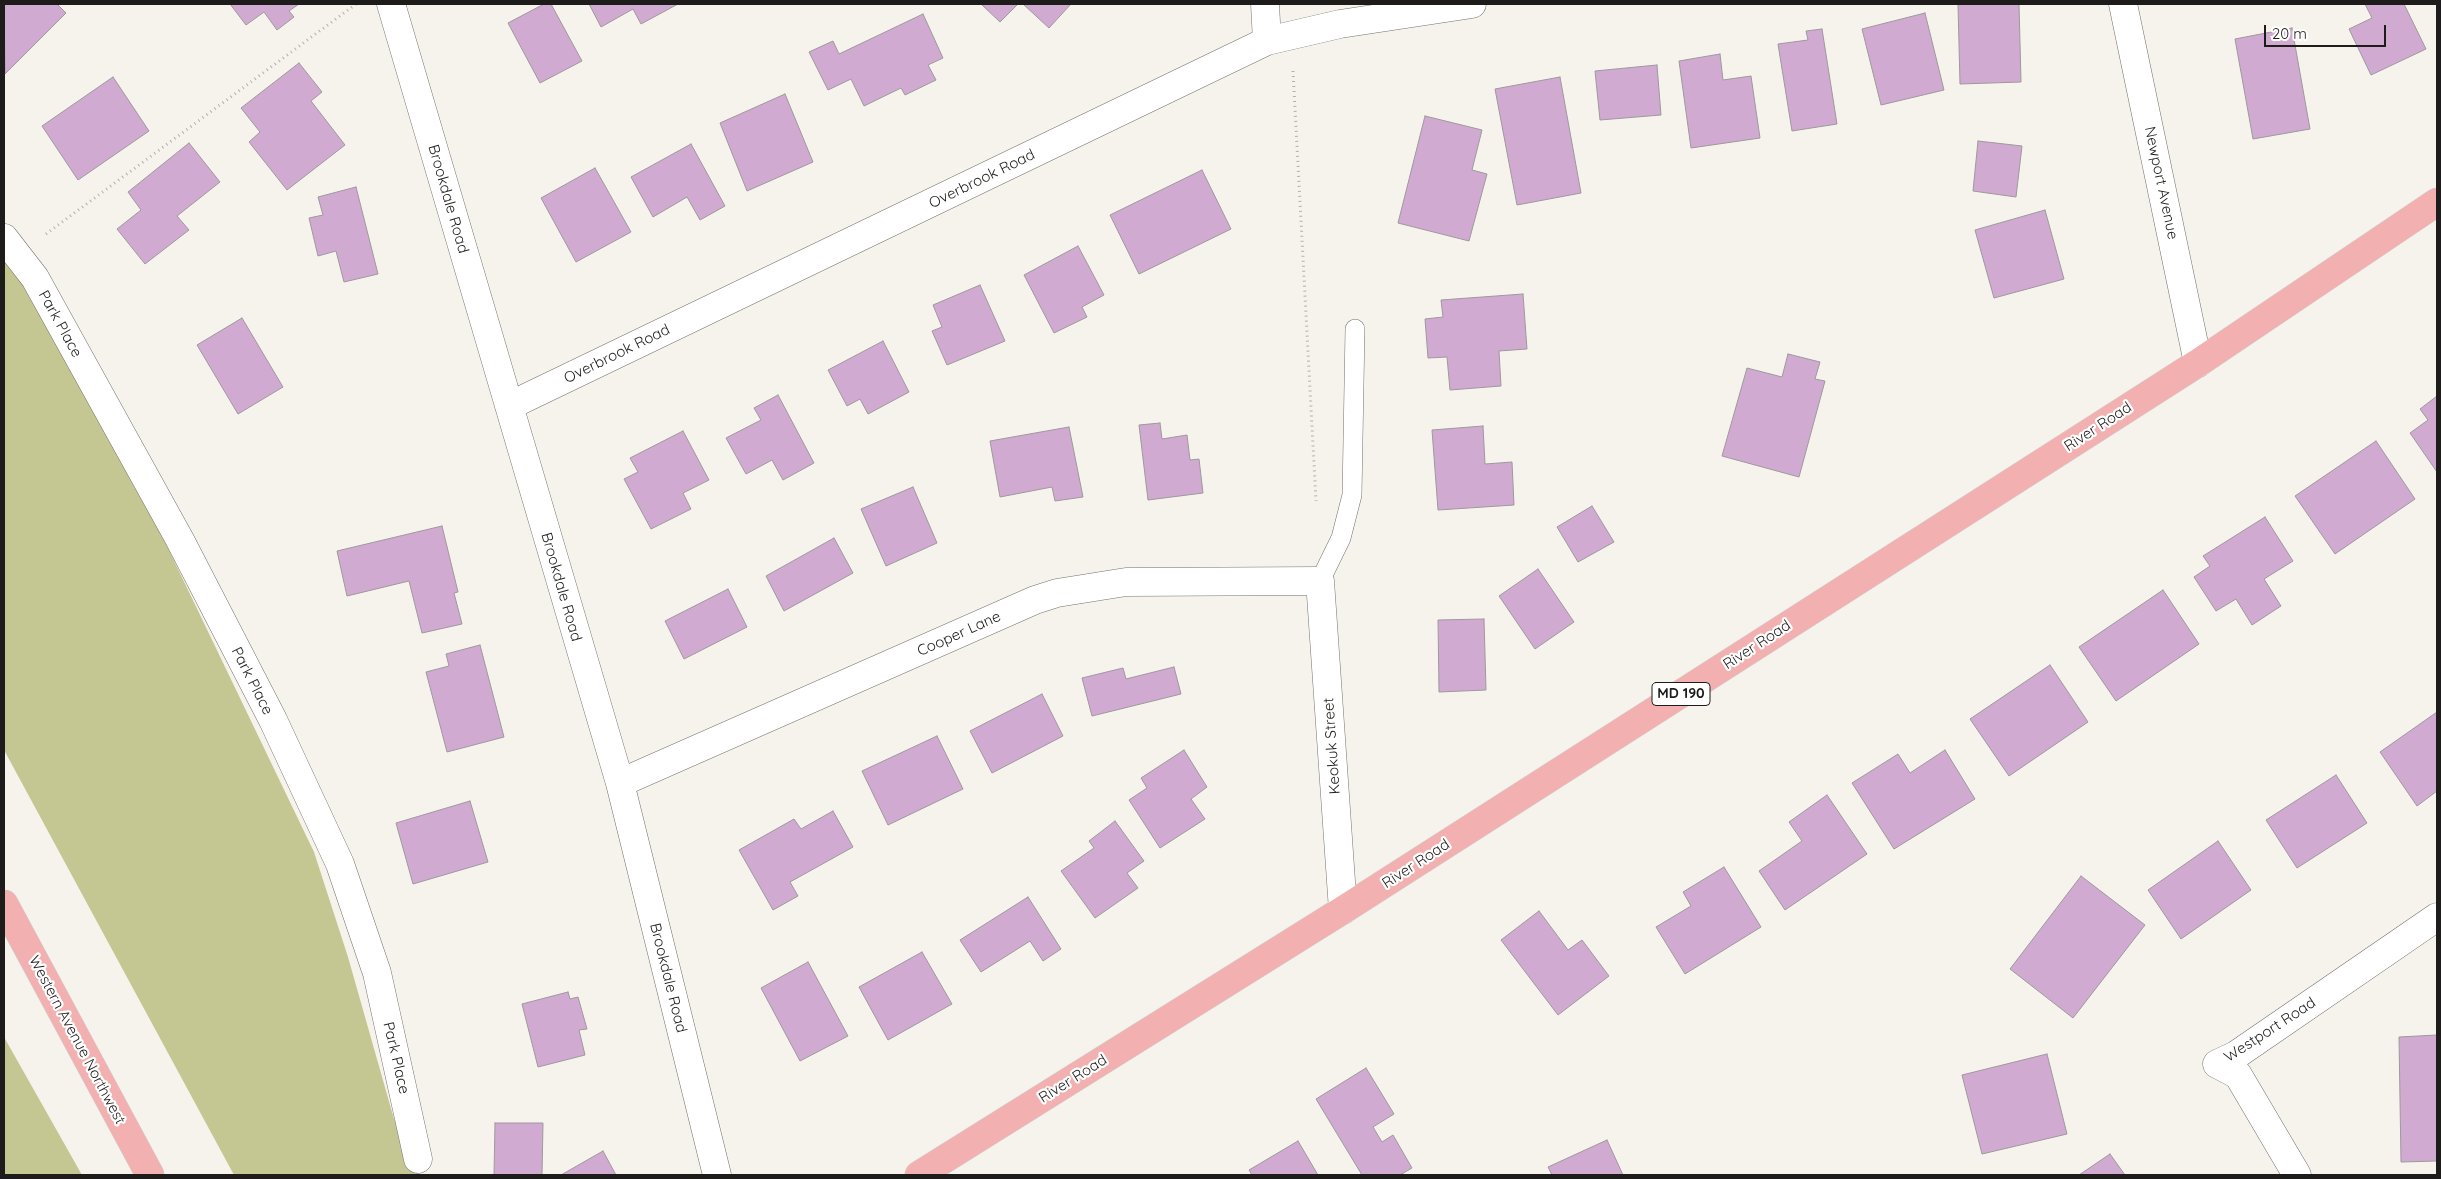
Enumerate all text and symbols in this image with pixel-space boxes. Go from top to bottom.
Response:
scale bar [2266,15,2388,47]
text: 20 m [2272,24,2307,43]
street label: Newport Avenue [2140,125,2182,241]
street label: Brookdale Road [424,143,472,255]
street label: Overbrook Road [926,146,1038,212]
street label: Park Place [34,287,86,361]
street label: Overbrook Road [561,321,673,387]
street label: River Road [2061,399,2135,455]
street label: Brookdale Road [537,531,585,643]
street label: Cooper Lane [914,608,1004,660]
street label: River Road [1720,617,1794,673]
street label: Park Place [227,644,277,718]
road number: MD 190 [1652,682,1710,706]
street label: Keokuk Street [1320,697,1344,795]
street label: River Road [1379,836,1453,892]
street label: Brookdale Road [646,921,690,1035]
street label: Western Avenue Northwest [25,953,129,1127]
street label: Westport Road [2221,994,2319,1066]
street label: Park Place [379,1020,413,1096]
street label: River Road [1036,1051,1110,1107]

